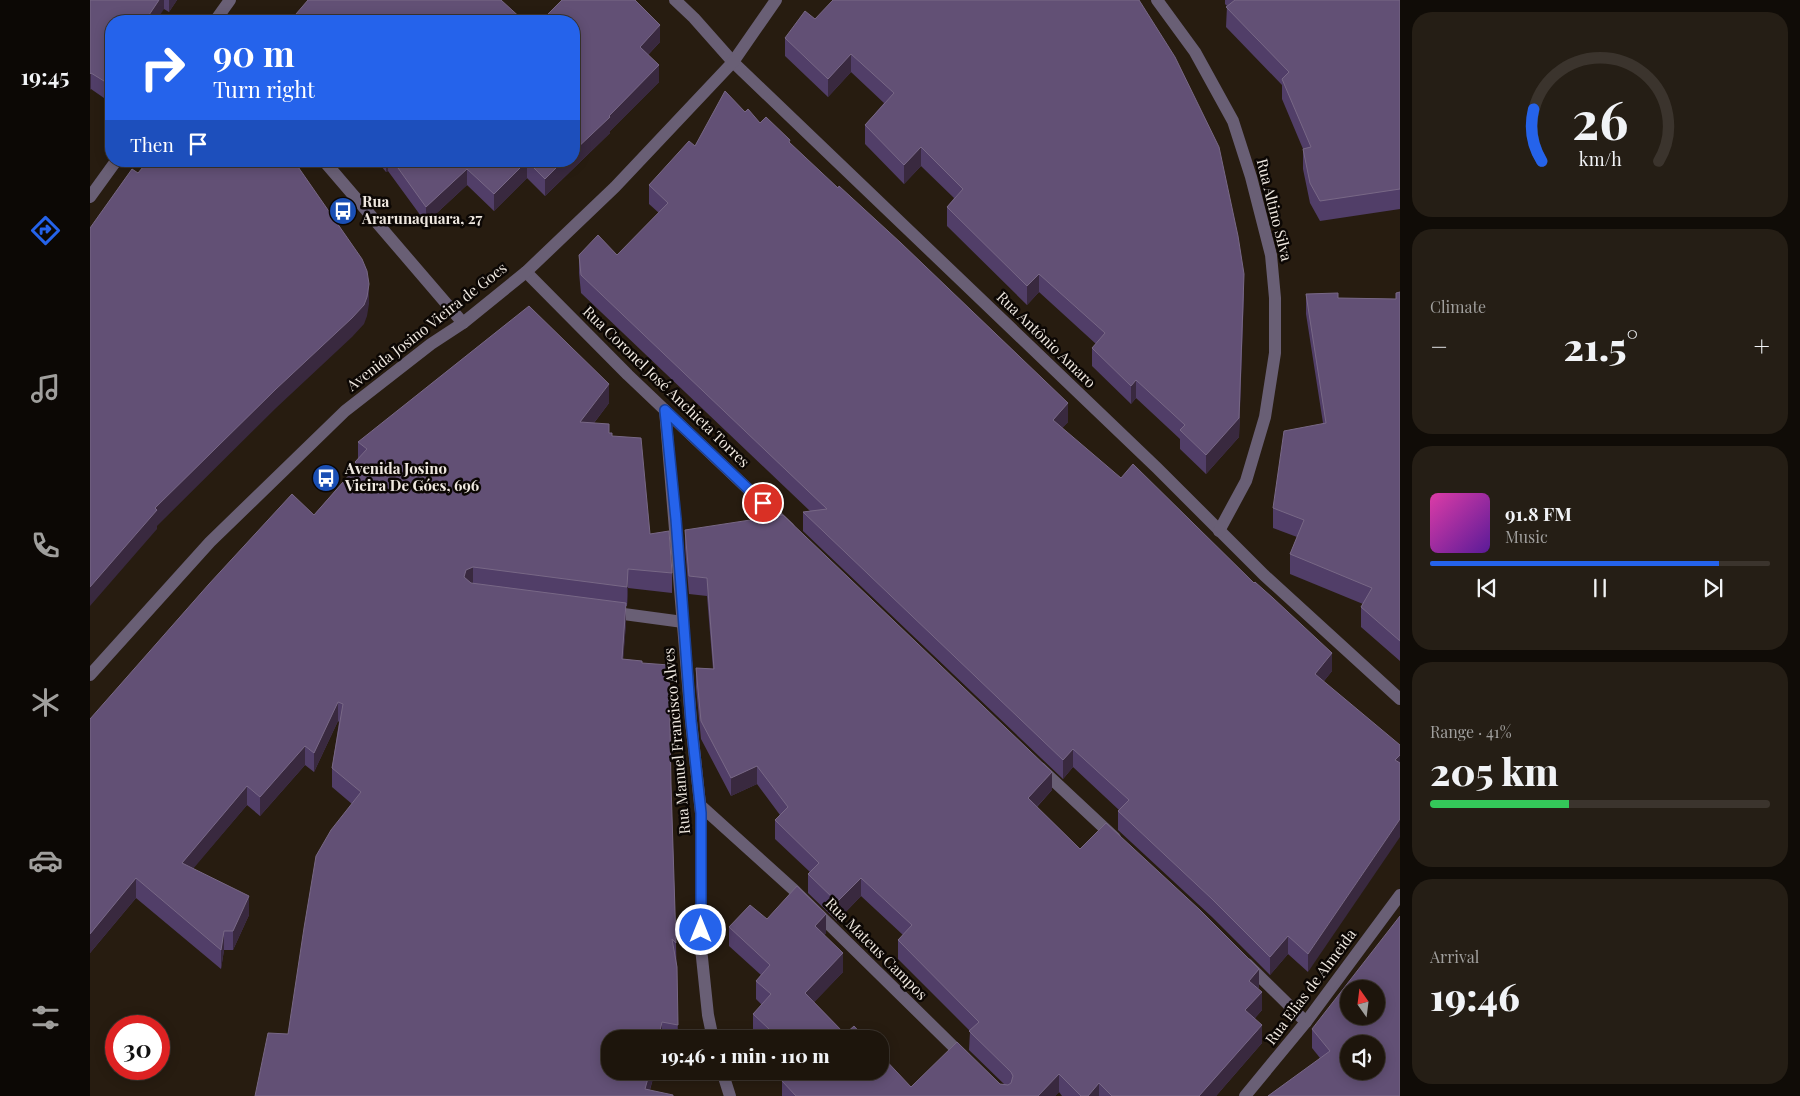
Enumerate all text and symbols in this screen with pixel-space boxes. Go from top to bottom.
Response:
text: 90 m [213,29,295,76]
icon: right [130,35,195,100]
text: 19:45 [21,61,69,91]
text: Turn right [213,74,315,104]
text: 26 [1572,84,1628,153]
icon: arrive [184,130,212,158]
text: Then [130,131,174,157]
text: km/h [1579,147,1622,170]
street label: Rua Altino Silva [1253,156,1297,264]
place label: Rua Ararunaquara, 27 [361,191,483,228]
bus stop icon: Rua Ararunaquara, 27 [328,196,358,226]
icon: directions [28,213,63,248]
street label: Avenida Josino Vieira de Goes [341,257,511,396]
street label: Rua Antônio Amaro [993,287,1101,392]
text: Climate [1430,296,1486,317]
street label: Rua Coronel José Anchieta Torres [579,301,754,471]
text: 21.5° [1564,320,1638,371]
text: − [1430,327,1448,364]
text: + [1754,327,1770,364]
icon: music [28,371,63,406]
place label: Avenida Josino Vieira De Góes, 696 [344,458,479,495]
bus stop icon: Avenida Josino Vieira De Góes, 696 [311,463,341,493]
pin [742,482,784,524]
icon: arrive [749,489,777,517]
text: 91.8 FM [1505,500,1572,526]
text: Music [1505,526,1548,547]
icon: phone [28,528,63,563]
icon: previous [1473,574,1501,602]
icon: pause [1586,574,1614,602]
icon: next [1699,574,1727,602]
street label: Rua Manuel Francisco Alves [658,647,694,835]
icon: climate [28,685,63,720]
text: Range · 41% [1430,721,1512,742]
text: 205 km [1430,745,1559,796]
icon: car [28,843,63,878]
street label: Rua Mateus Campos [821,893,932,1004]
position arrow [674,903,726,955]
street label: Rua Elias de Almeida [1260,924,1361,1048]
text: Arrival [1430,946,1479,967]
text: 19:46 [1430,970,1520,1021]
north arrow [1340,980,1385,1025]
map controls [1340,980,1385,1080]
icon: filters [28,1000,63,1035]
speed limit sign: 30 [105,1015,170,1080]
button: sound [1340,1035,1385,1080]
text: 19:46 · 1 min · 110 m [661,1042,829,1068]

